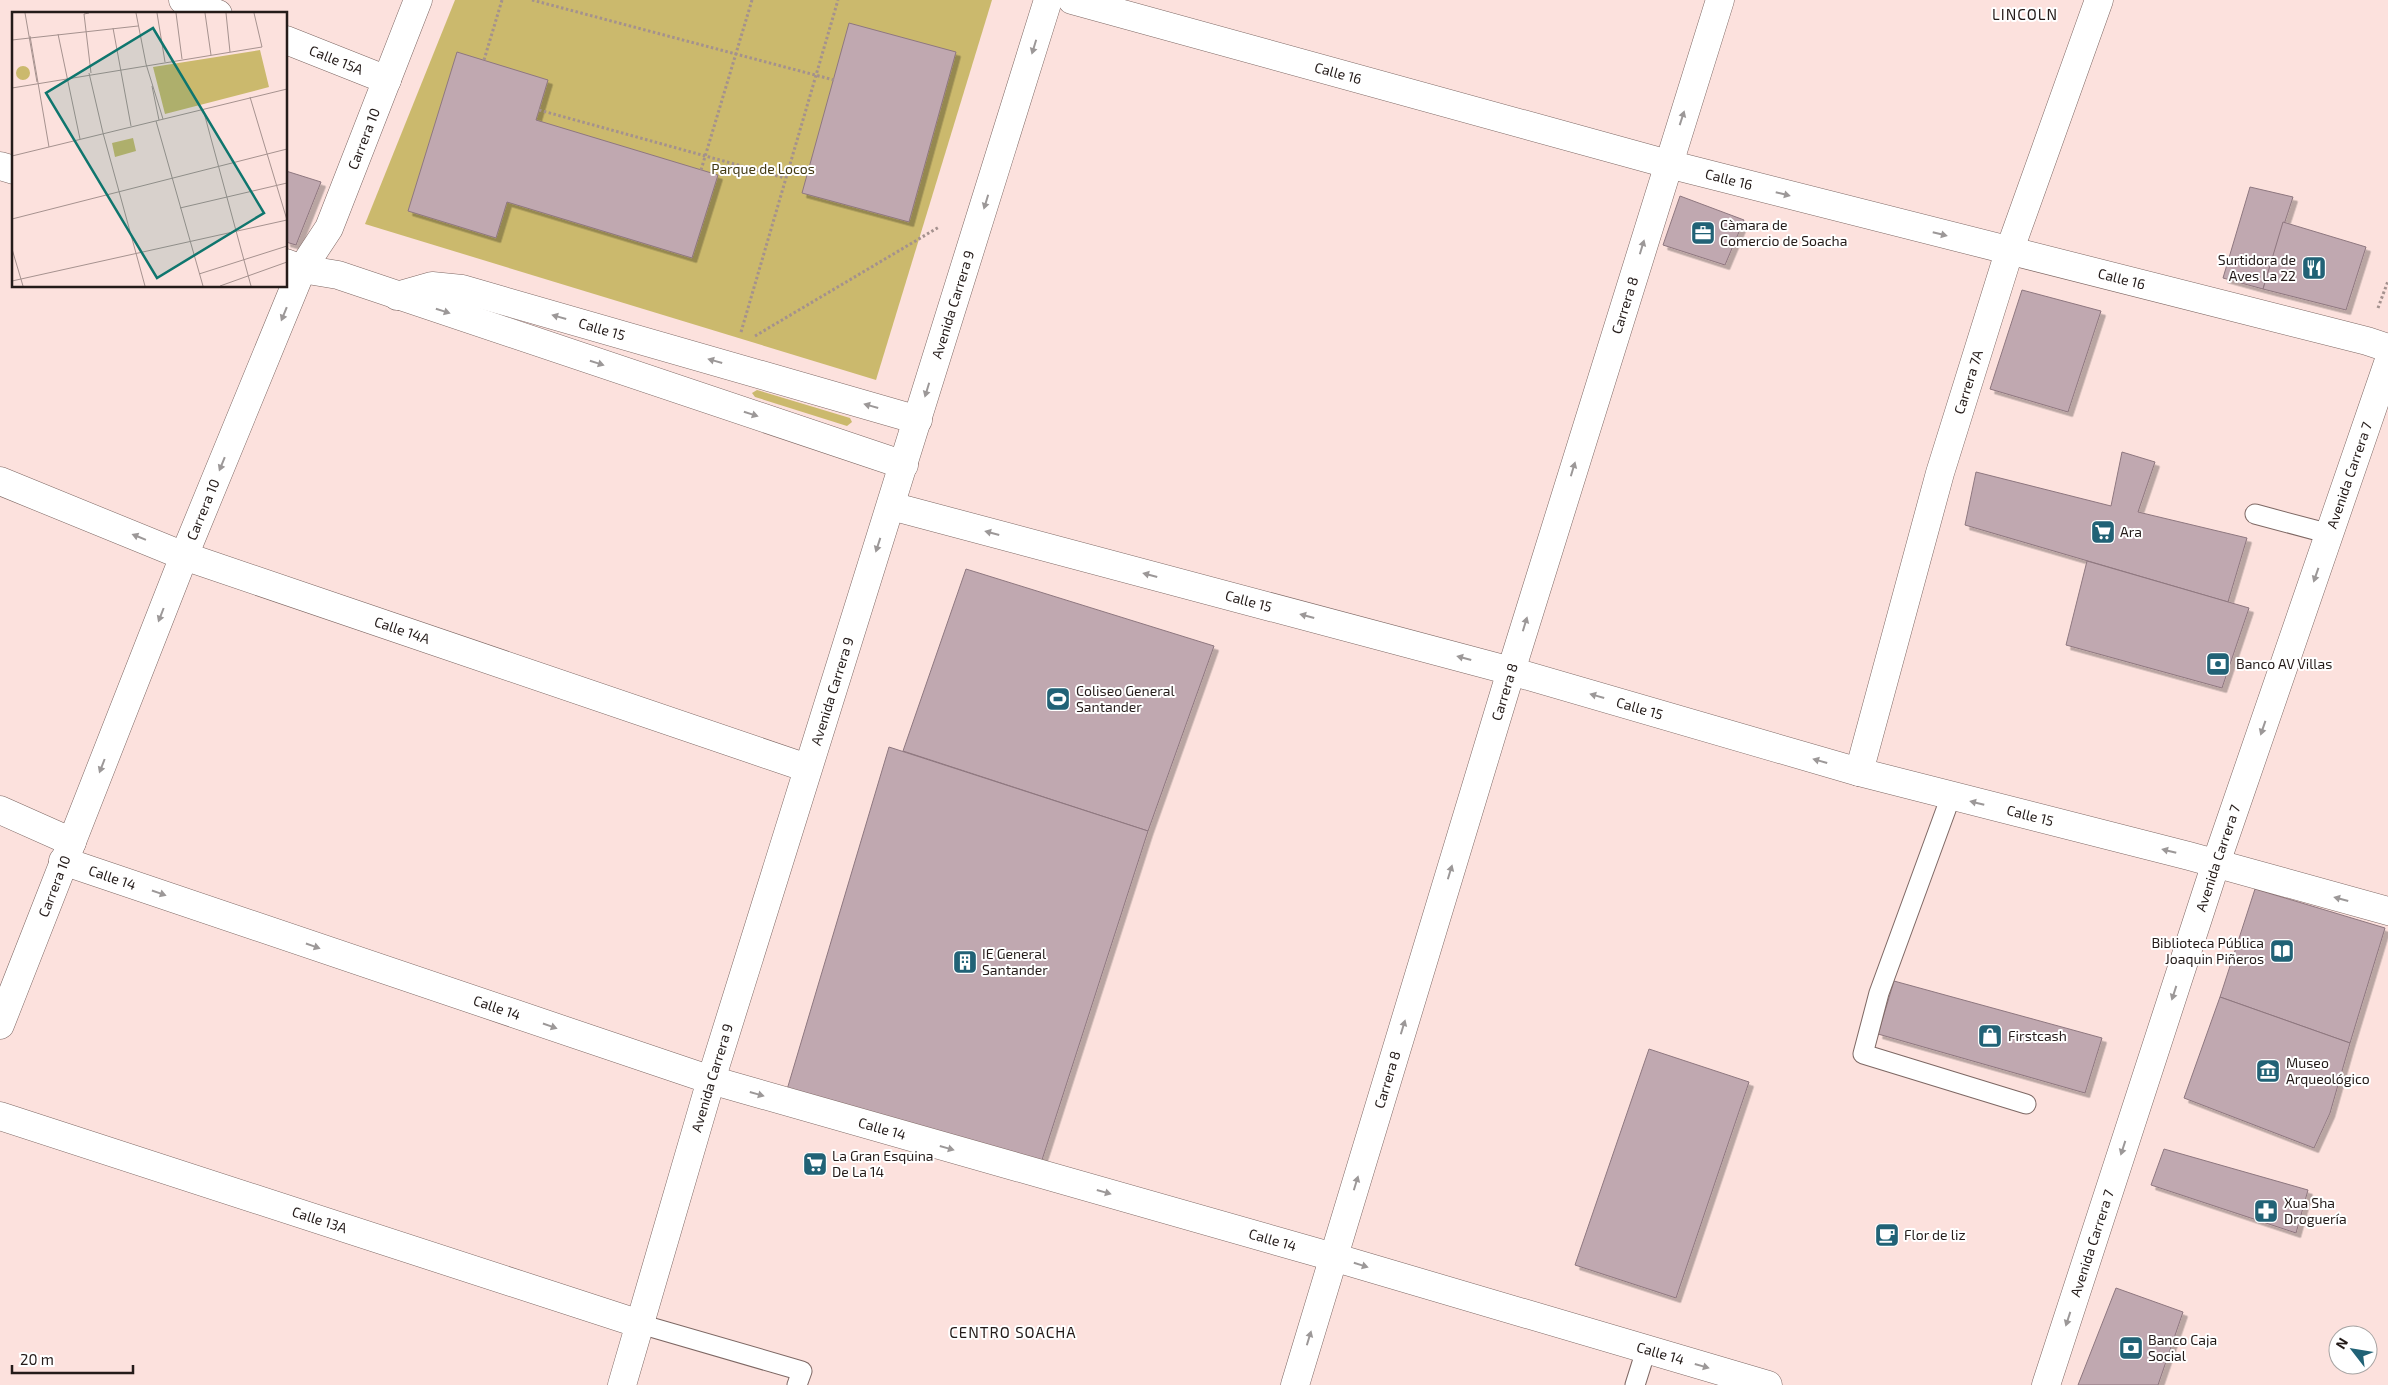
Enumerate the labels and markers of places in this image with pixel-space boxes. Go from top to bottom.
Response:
place label: Càmara de Comercio de Soacha [1720,216,1847,249]
office icon: Càmara de Comercio de Soacha [1690,220,1716,246]
place label: Surtidora de Aves La 22 [2218,251,2296,284]
restaurant icon: Surtidora de Aves La 22 [2301,255,2327,281]
supermarket icon: Ara [2090,519,2116,545]
place label: Ara [2120,523,2142,540]
bank icon: Banco AV Villas [2205,651,2231,677]
place label: Banco AV Villas [2236,655,2332,672]
place label: Coliseo General Santander [1076,682,1176,715]
sports icon: Coliseo General Santander [1045,686,1071,712]
place label: Biblioteca Pública Joaquin Piñeros [2151,934,2264,967]
library icon: Biblioteca Pública Joaquin Piñeros [2269,938,2295,964]
place label: IE General Santander [982,945,1048,978]
building icon: IE General Santander [952,949,978,975]
shop icon: Firstcash [1977,1023,2003,1049]
place label: Firstcash [2008,1027,2067,1044]
place label: Museo Arqueológico [2286,1054,2370,1087]
museum icon: Museo Arqueológico [2255,1058,2281,1084]
place label: La Gran Esquina De La 14 [832,1147,934,1180]
supermarket icon: La Gran Esquina De La 14 [802,1151,828,1177]
place label: Xua Sha Droguería [2284,1194,2347,1227]
pharmacy icon: Xua Sha Droguería [2253,1198,2279,1224]
cafe icon: Flor de liz [1874,1222,1900,1248]
place label: Flor de liz [1904,1226,1966,1243]
place label: Banco Caja Social [2148,1331,2217,1364]
bank icon: Banco Caja Social [2118,1335,2144,1361]

